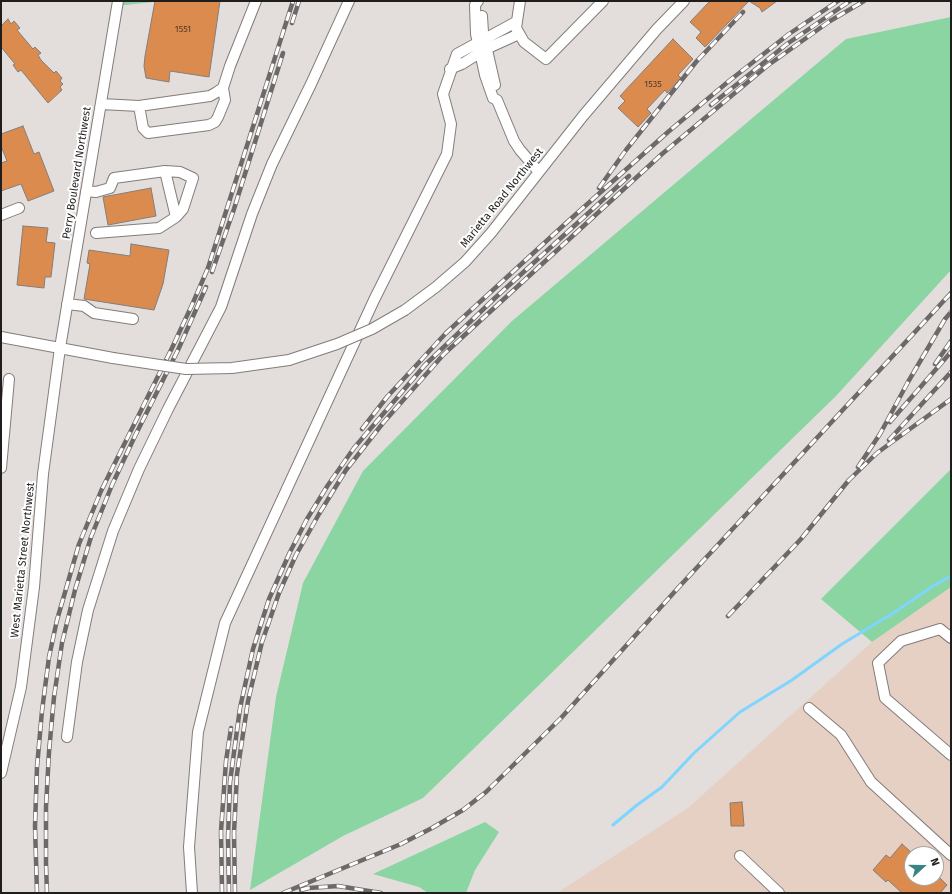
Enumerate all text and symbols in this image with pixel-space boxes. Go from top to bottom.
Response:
house number: 1551 [175,24,191,34]
house number: 1535 [644,79,662,89]
street label: Perry Boulevard Northwest [60,106,94,240]
street label: Marietta Road Northwest [458,145,546,251]
street label: West Marietta Street Northwest [8,482,38,638]
north arrow [904,846,944,886]
text: N [927,856,942,868]

